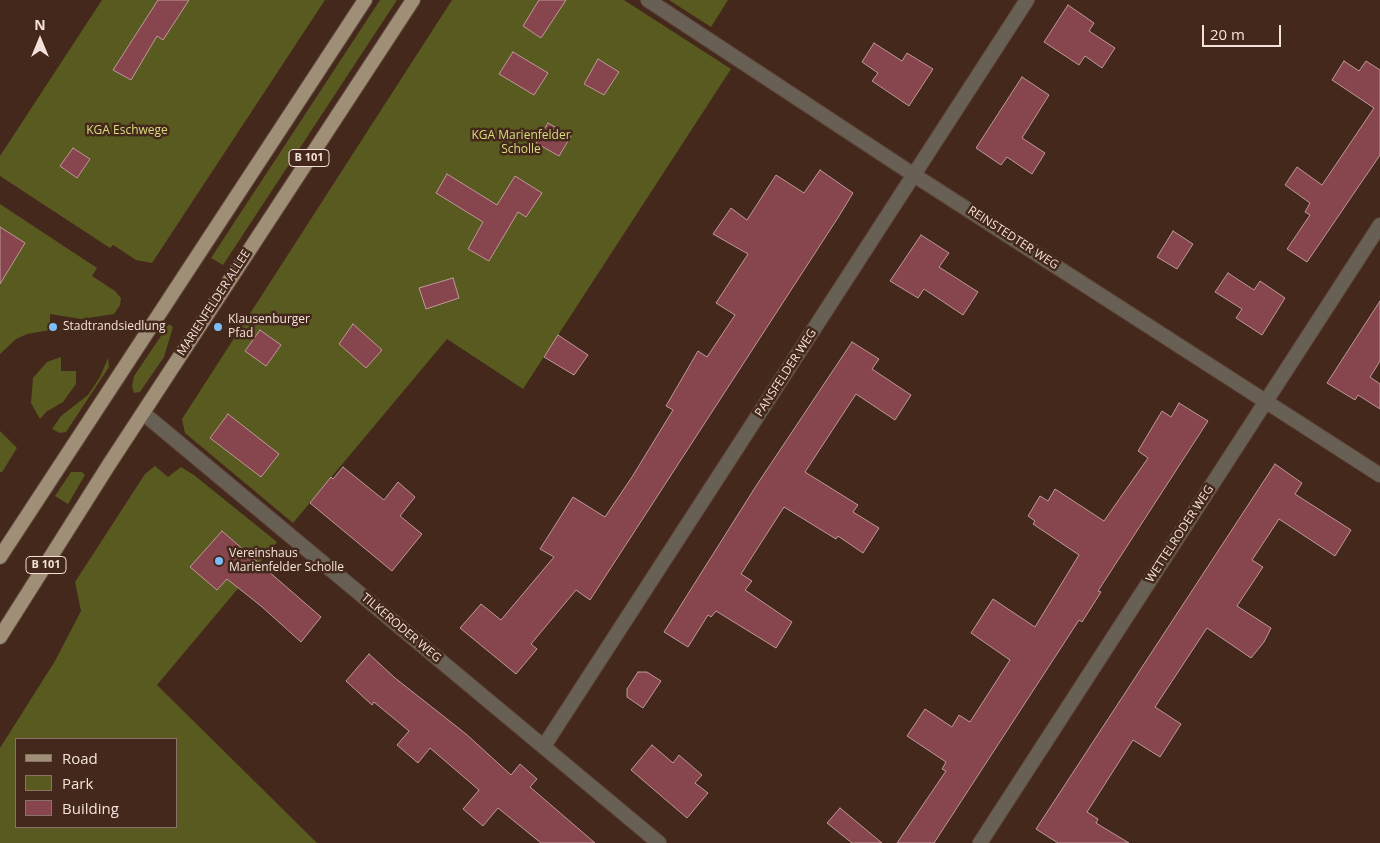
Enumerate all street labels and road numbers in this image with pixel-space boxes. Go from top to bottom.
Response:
road number: B 101 [289,150,329,167]
street label: REINSTEDTER WEG [965,203,1061,273]
street label: MARIENFELDER ALLEE [174,247,254,359]
street label: PANSFELDER WEG [752,326,820,420]
street label: WETTELRODER WEG [1143,483,1217,585]
road number: B 101 [26,556,66,574]
street label: TILKERODER WEG [358,591,444,665]

